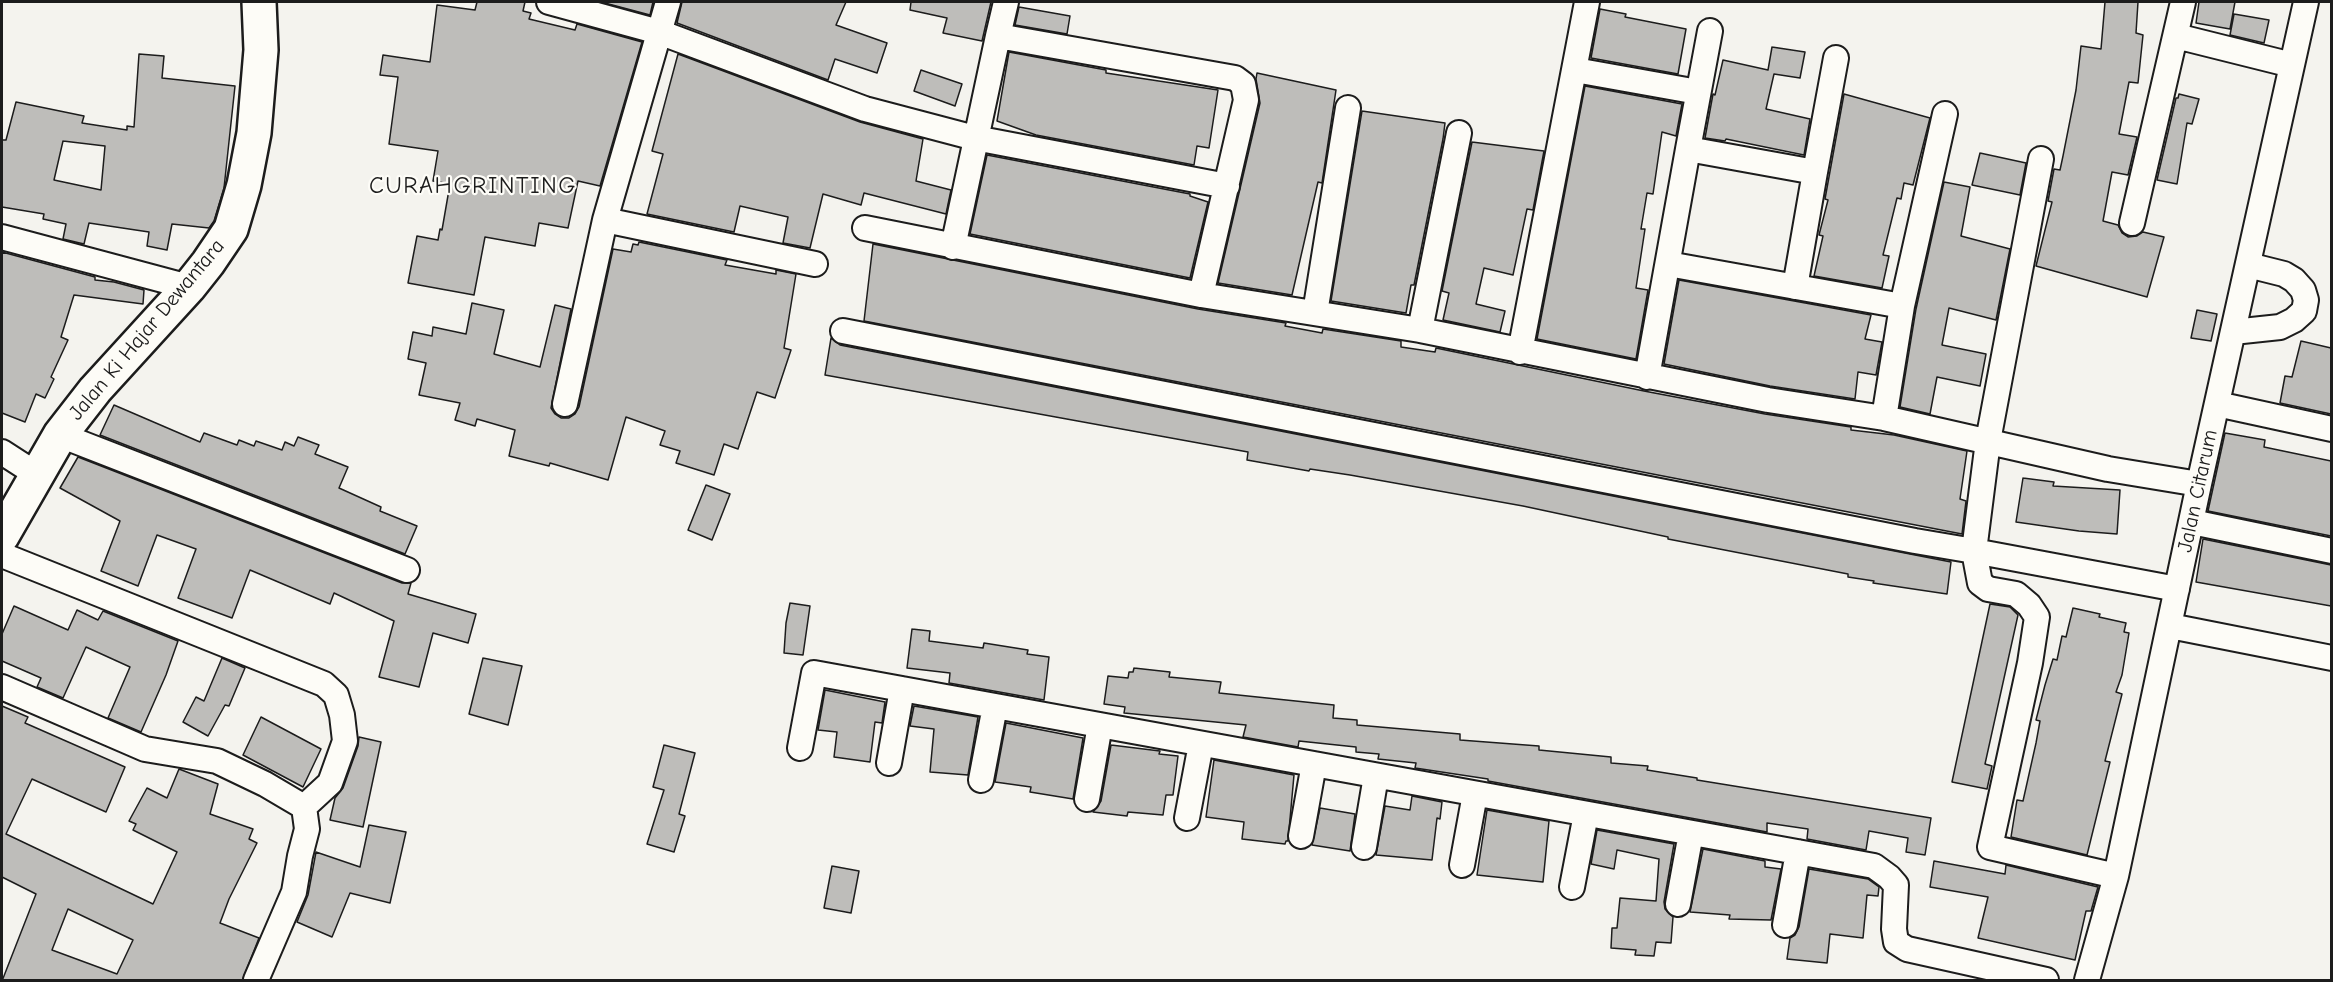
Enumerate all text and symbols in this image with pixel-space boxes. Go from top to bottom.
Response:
district label: CURAHGRINTING [369,172,577,200]
street label: Jalan Ki Hajar Dewantara [64,234,230,426]
street label: Jalan Citarum [2173,427,2223,555]

